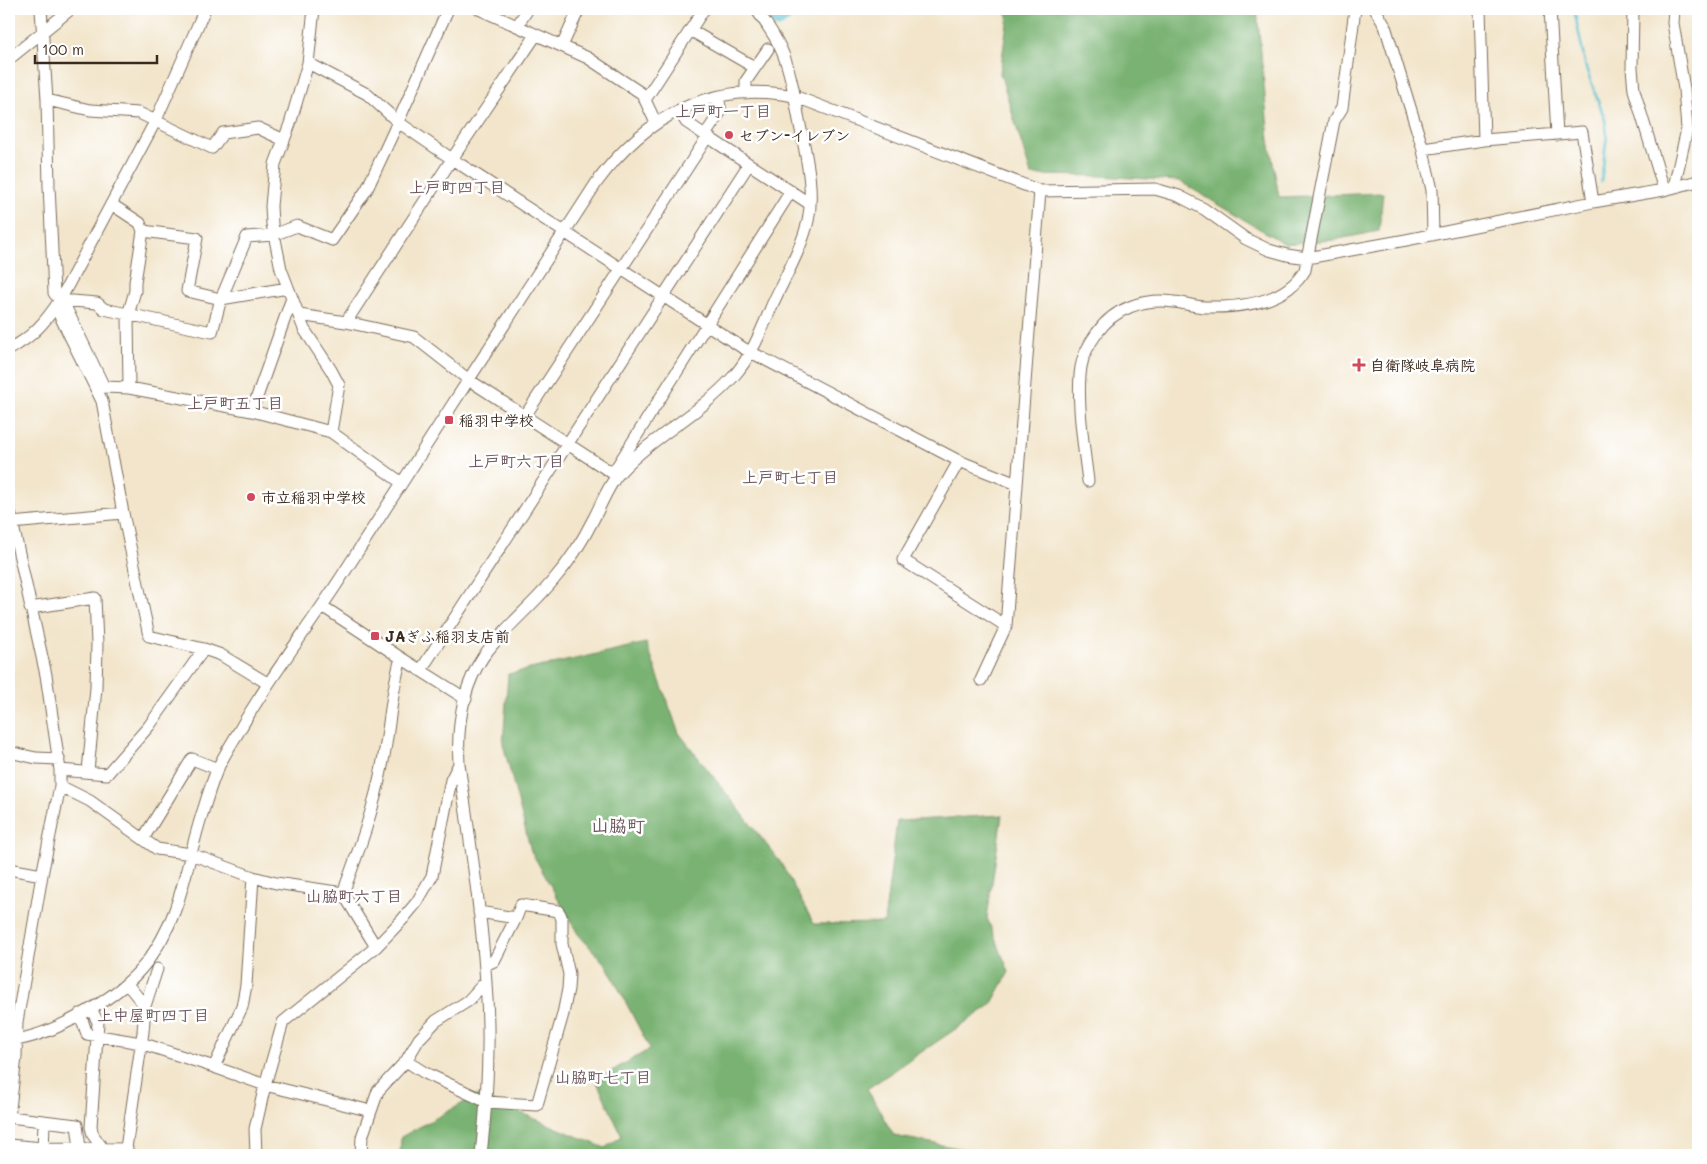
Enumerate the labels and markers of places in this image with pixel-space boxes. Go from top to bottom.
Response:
place label: セブン-イレブン [739,125,850,145]
marker: セブン-イレブン [723,129,735,141]
place label: 自衛隊岐阜病院 [1370,355,1475,375]
marker: 自衛隊岐阜病院 [1352,358,1366,372]
place label: 稲羽中学校 [459,410,534,430]
marker: 稲羽中学校 [443,414,455,426]
place label: 市立稲羽中学校 [261,487,366,507]
marker: 市立稲羽中学校 [245,491,257,503]
place label: JAぎふ稲羽支店前 [385,626,510,646]
marker: JAぎふ稲羽支店前 [369,630,381,642]

